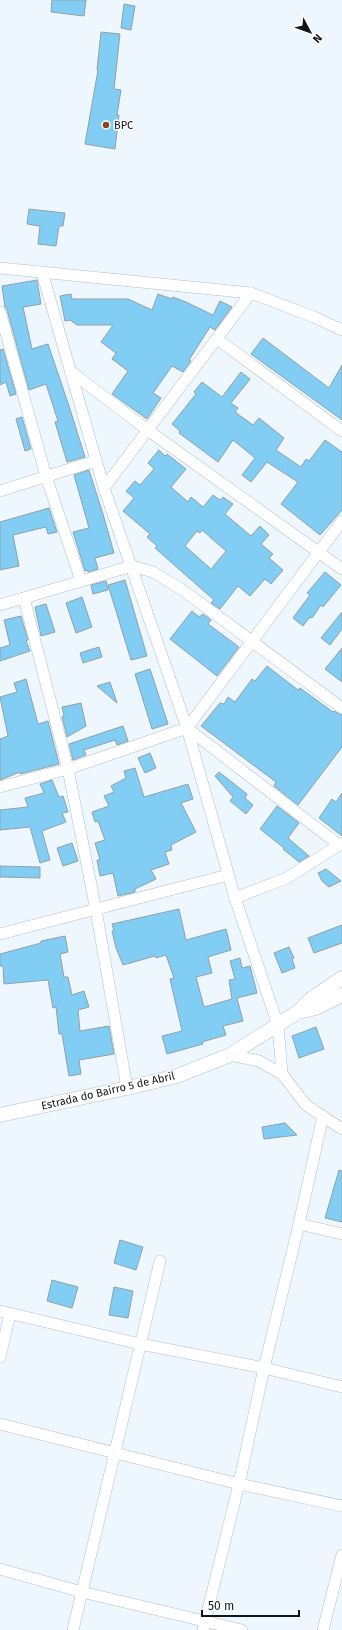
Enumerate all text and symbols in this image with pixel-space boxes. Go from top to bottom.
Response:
north arrow [290,12,330,52]
text: N [310,31,324,45]
place label: BPC [114,119,133,132]
marker: BPC [101,120,111,130]
street label: Estrada do Bairro 5 de Abril [40,1069,176,1113]
scale bar [202,1592,299,1618]
text: 50 m [208,1599,234,1613]

